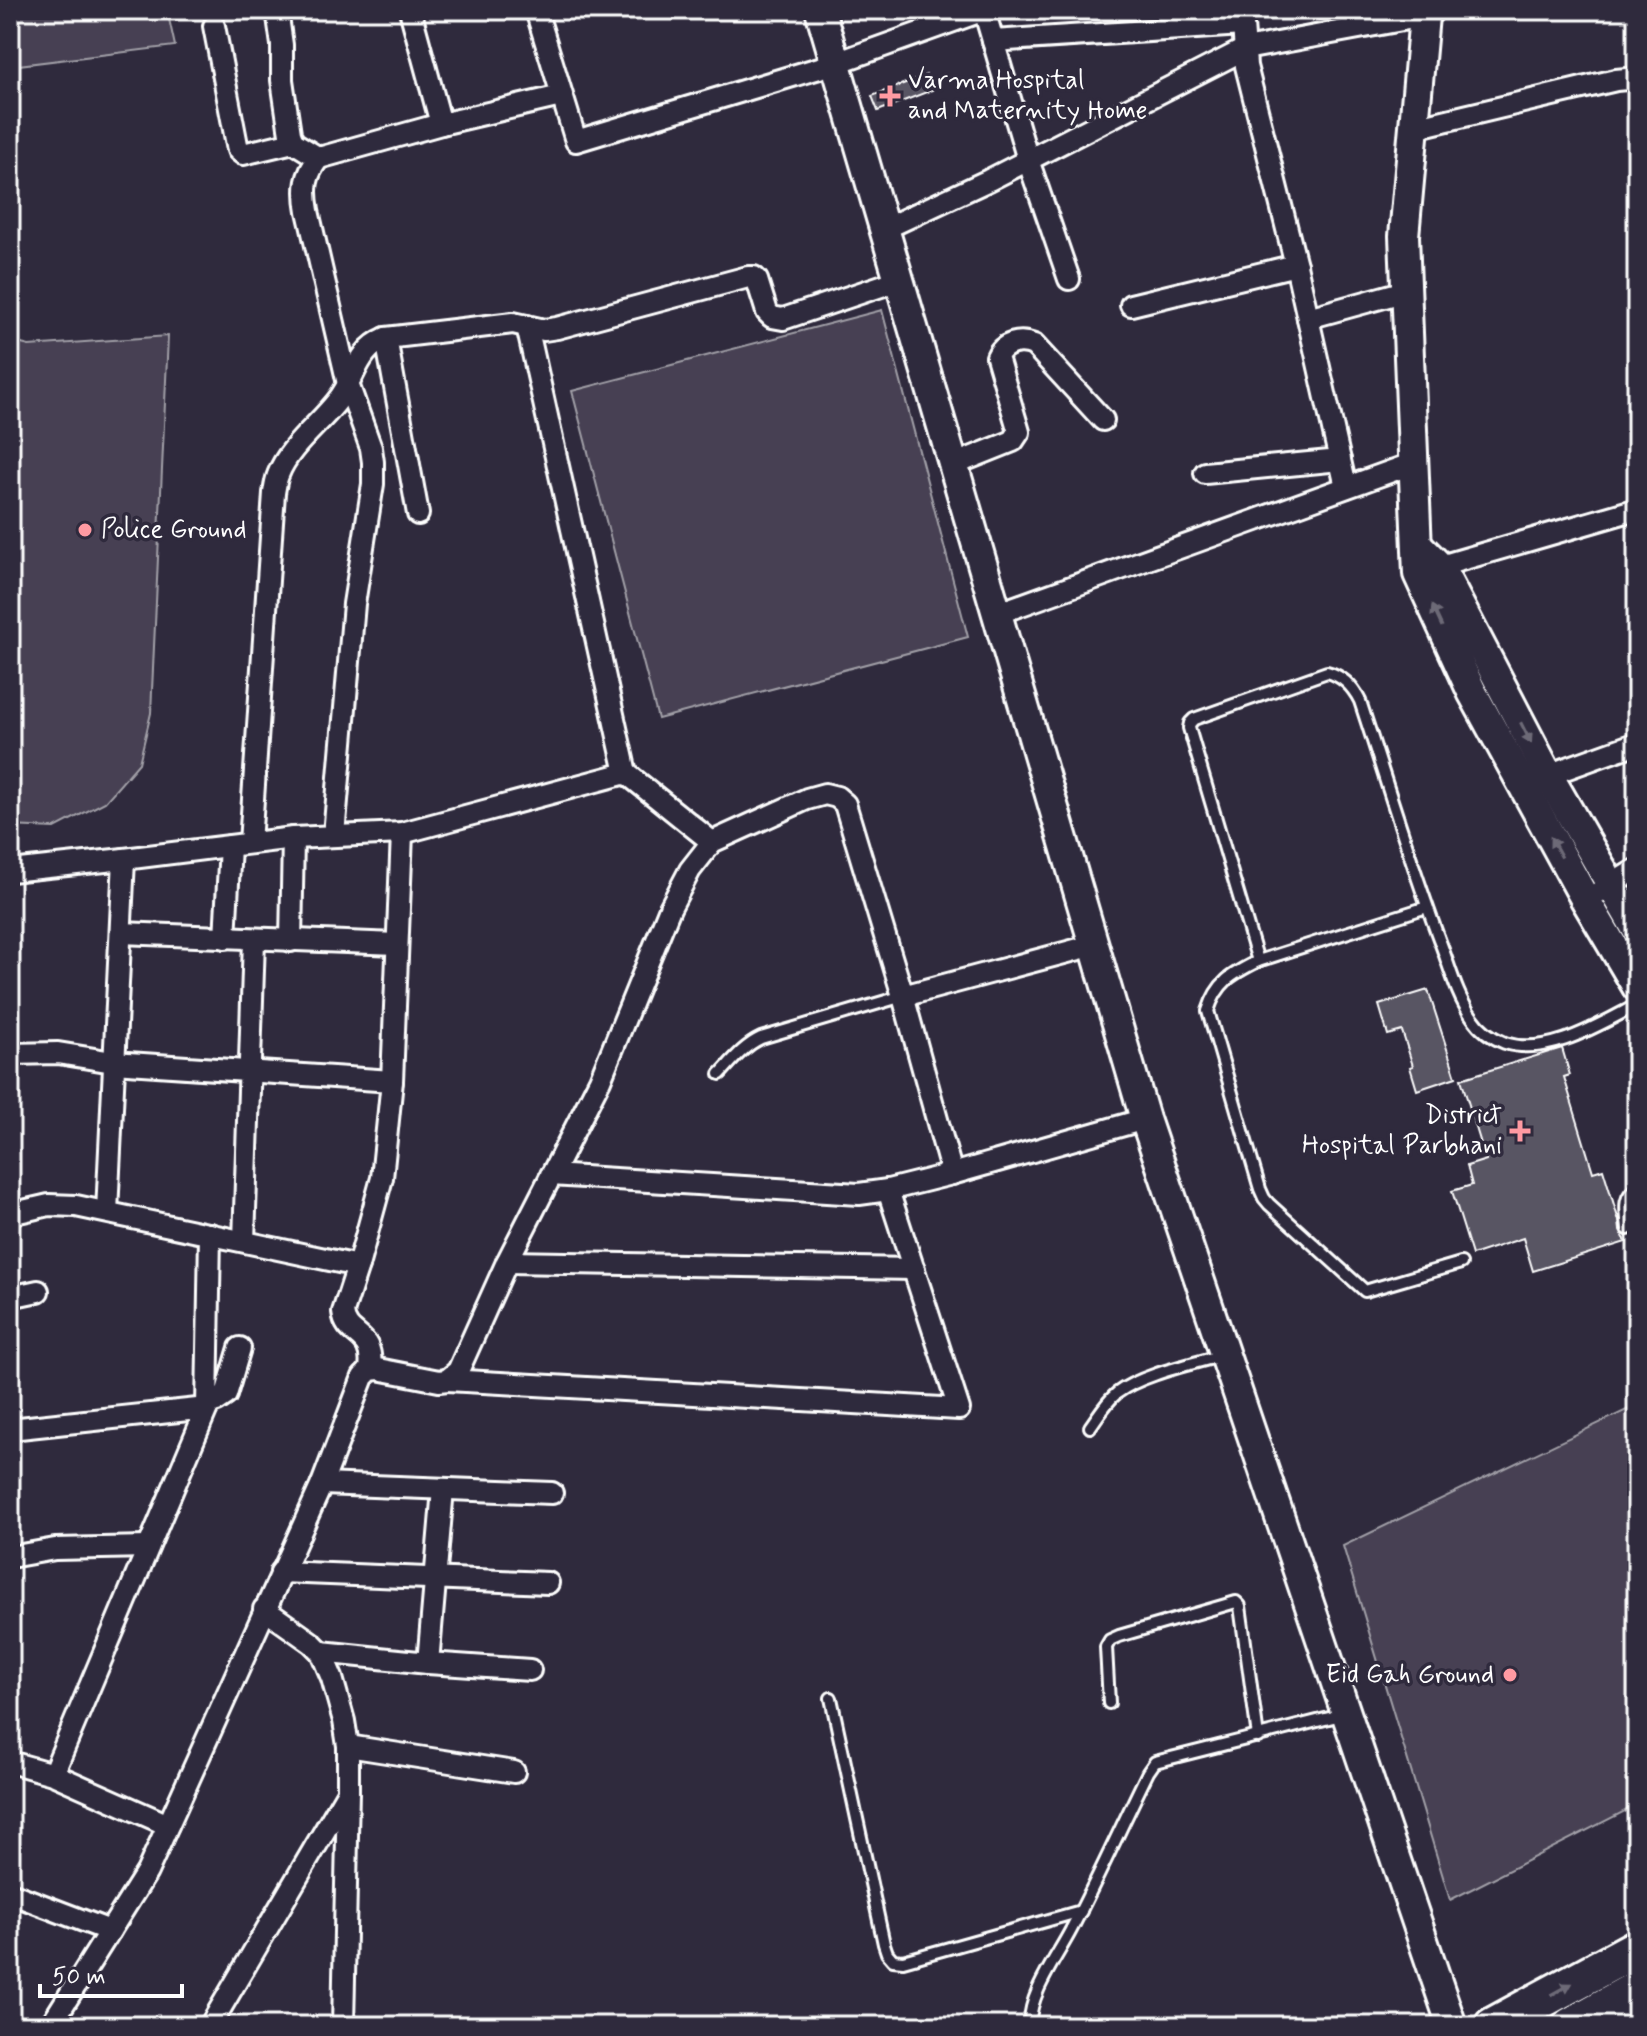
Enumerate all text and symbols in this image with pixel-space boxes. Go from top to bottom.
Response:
place label: Varma Hospital and Maternity Home [908,64,1148,128]
marker: Varma Hospital and Maternity Home [879,85,901,107]
place label: Police Ground [101,513,247,547]
marker: Police Ground [76,521,94,539]
one-way arrow [1430,604,1444,627]
one-way arrow [1519,722,1533,744]
one-way arrow [1549,835,1563,858]
place label: District Hospital Parbhani [1302,1099,1502,1163]
marker: District Hospital Parbhani [1509,1120,1531,1142]
place label: Eid Gah Ground [1326,1658,1494,1692]
marker: Eid Gah Ground [1501,1666,1519,1684]
scale bar [40,1948,182,1998]
text: 50 m [52,1962,106,1993]
one-way arrow [1551,1982,1573,1996]

